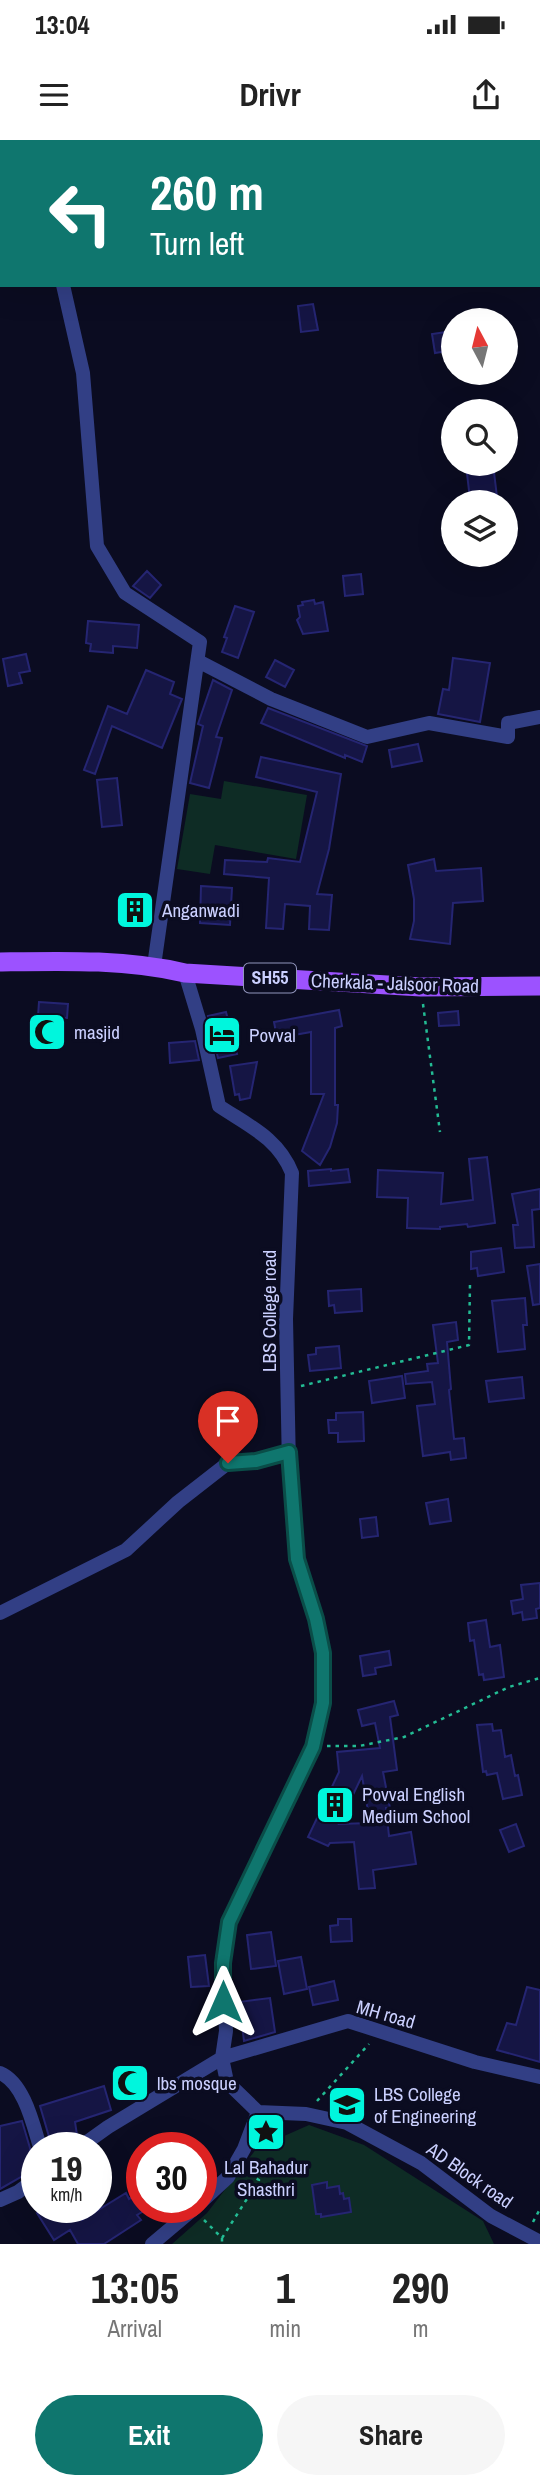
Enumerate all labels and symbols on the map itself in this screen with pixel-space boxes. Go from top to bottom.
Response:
north arrow [441,308,518,385]
building icon: Anganwadi [114,889,156,931]
place label: Anganwadi [161,897,240,923]
road number: SH55 [244,964,296,992]
street label: Cherkala - Jalsoor Road [311,967,479,999]
mosque icon: masjid [26,1011,68,1053]
hotel icon: Povval [201,1014,243,1056]
place label: masjid [74,1019,120,1045]
place label: Povval [249,1022,296,1048]
street label: LBS College road [256,1250,282,1372]
pin [198,1391,258,1463]
place label: Povval English Medium School [362,1781,470,1829]
building icon: Povval English Medium School [314,1784,356,1826]
position arrow [186,1965,260,2039]
street label: MH road [354,1993,418,2035]
mosque icon: lbs mosque [109,2062,151,2104]
place label: lbs mosque [157,2070,237,2096]
place label: LBS College of Engineering [374,2081,477,2129]
school or university icon: LBS College of Engineering [326,2084,368,2126]
place icon: Lal Bahadur Shasthri [245,2111,287,2153]
speed limit sign: 30 [126,2132,217,2223]
street label: AD Block road [421,2135,518,2214]
place label: Lal Bahadur Shasthri [224,2154,309,2202]

